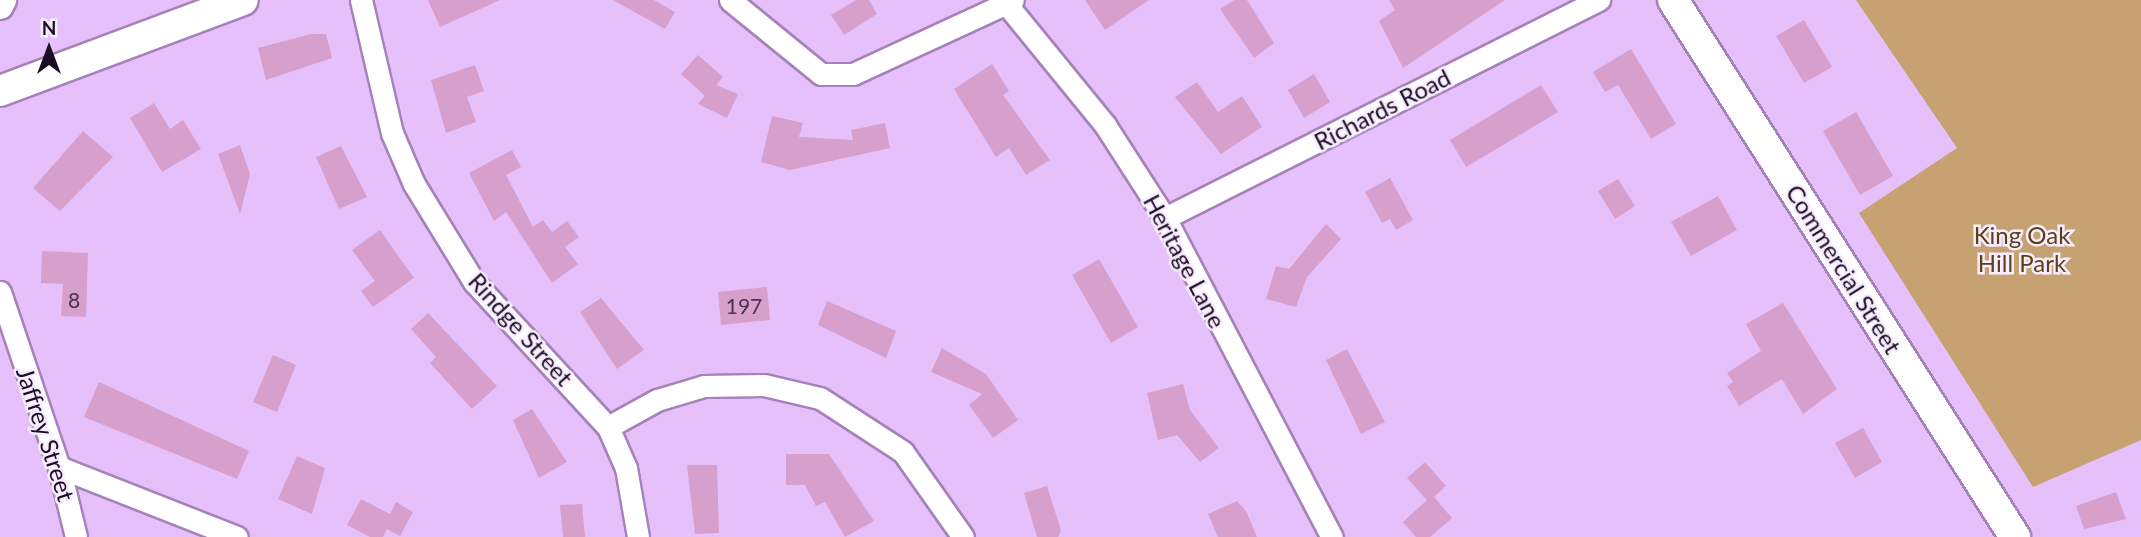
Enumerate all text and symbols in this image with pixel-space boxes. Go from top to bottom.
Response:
north arrow [14,14,84,84]
text: N [42,16,56,39]
street label: Richards Road [1309,62,1455,156]
street label: Commercial Street [1780,179,1908,359]
street label: Heritage Lane [1138,189,1232,333]
park label: King Oak Hill Park [1974,221,2070,277]
street label: Rindge Street [463,267,579,391]
house number: 8 [68,287,80,313]
house number: 197 [726,293,762,319]
street label: Jaffrey Street [11,363,81,505]

